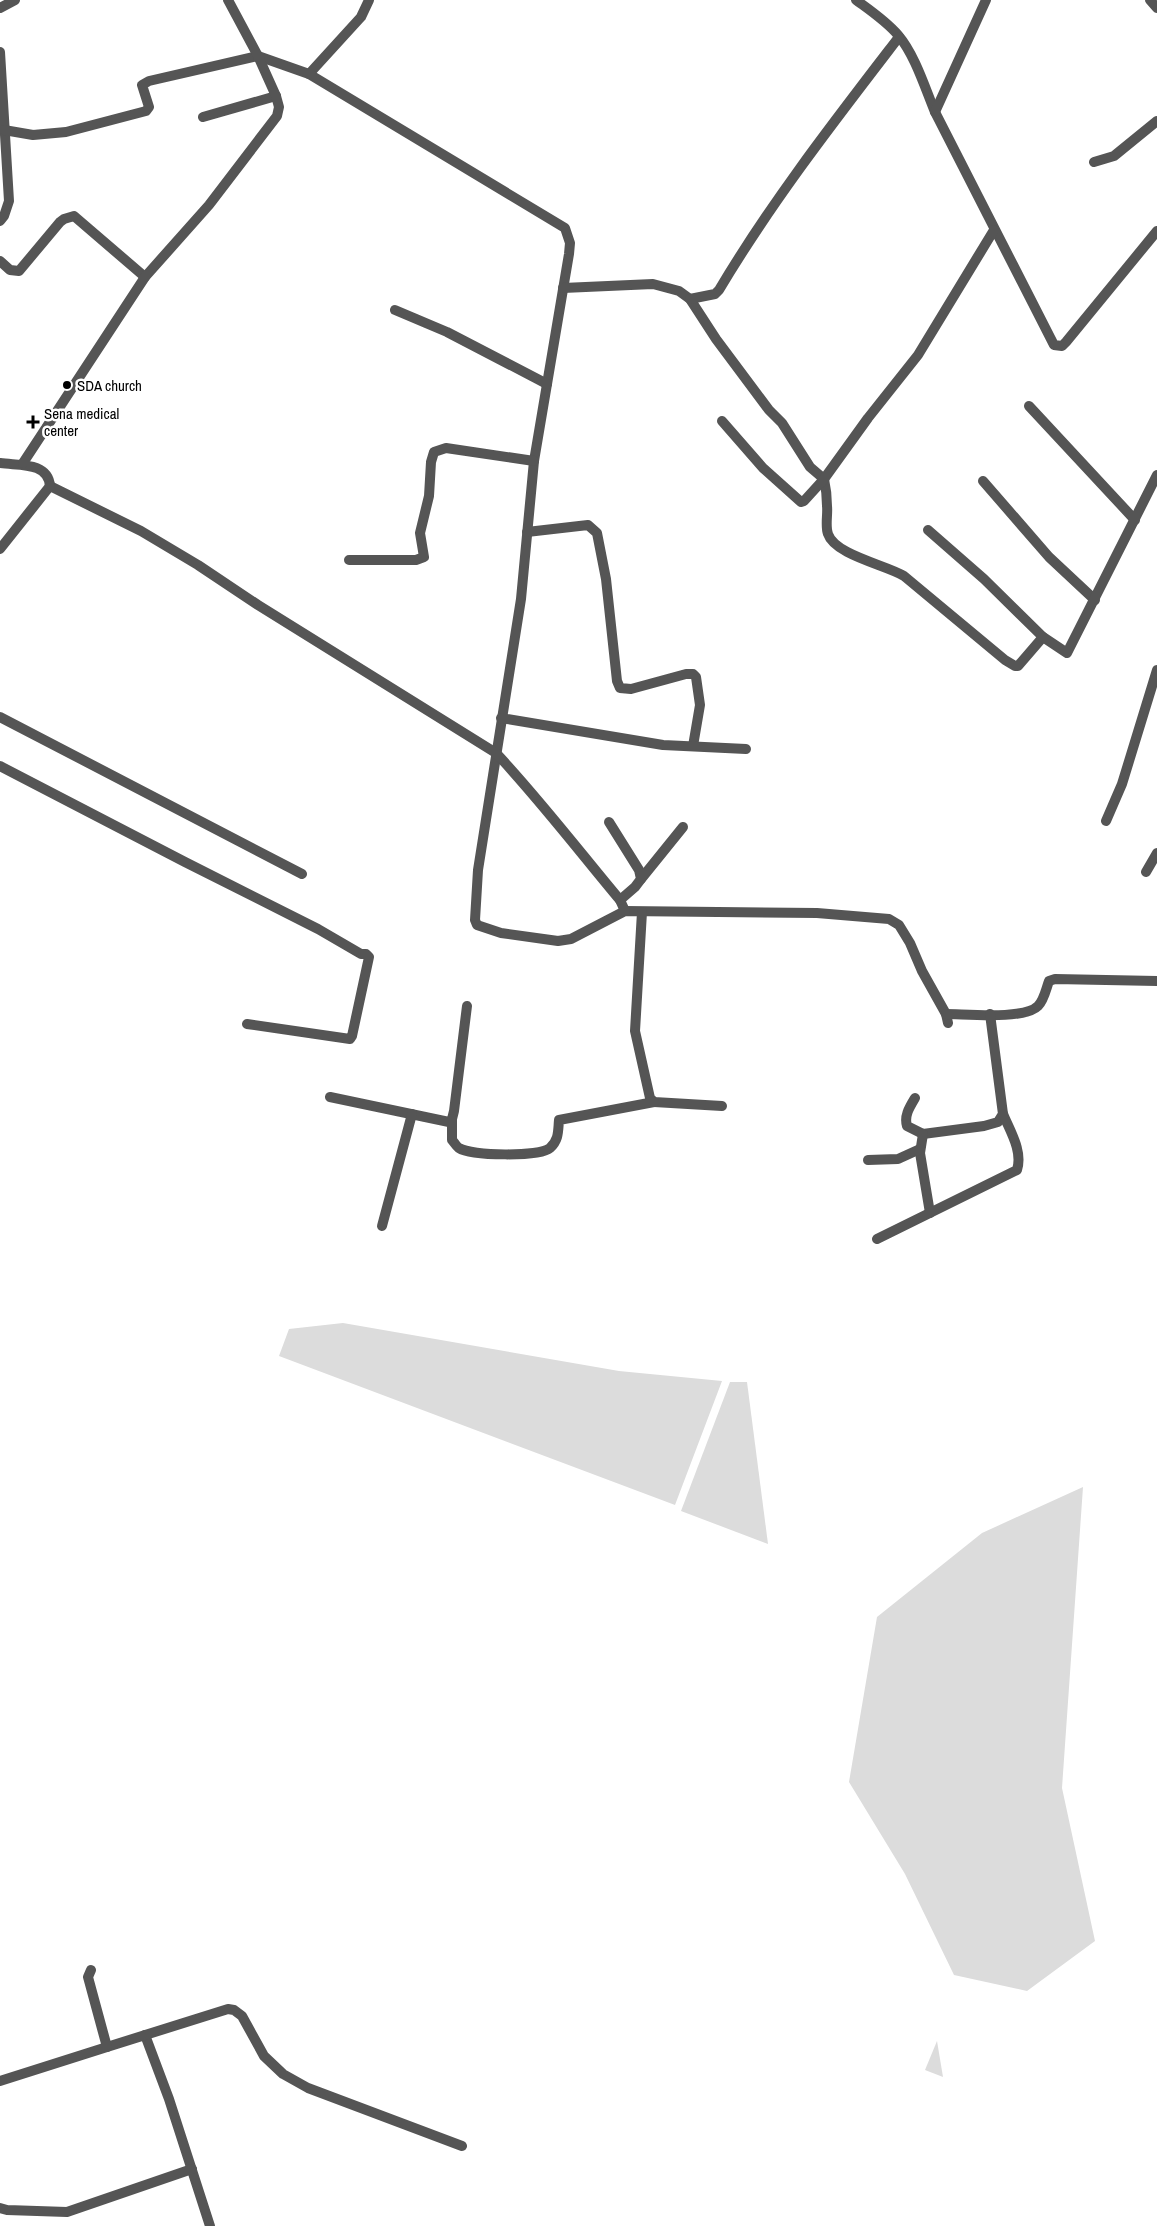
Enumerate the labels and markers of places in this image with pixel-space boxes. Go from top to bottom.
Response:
place label: SDA church [77,375,142,396]
marker: SDA church [61,379,73,391]
place label: Sena medical center [44,403,119,441]
marker: Sena medical center [26,415,40,429]

